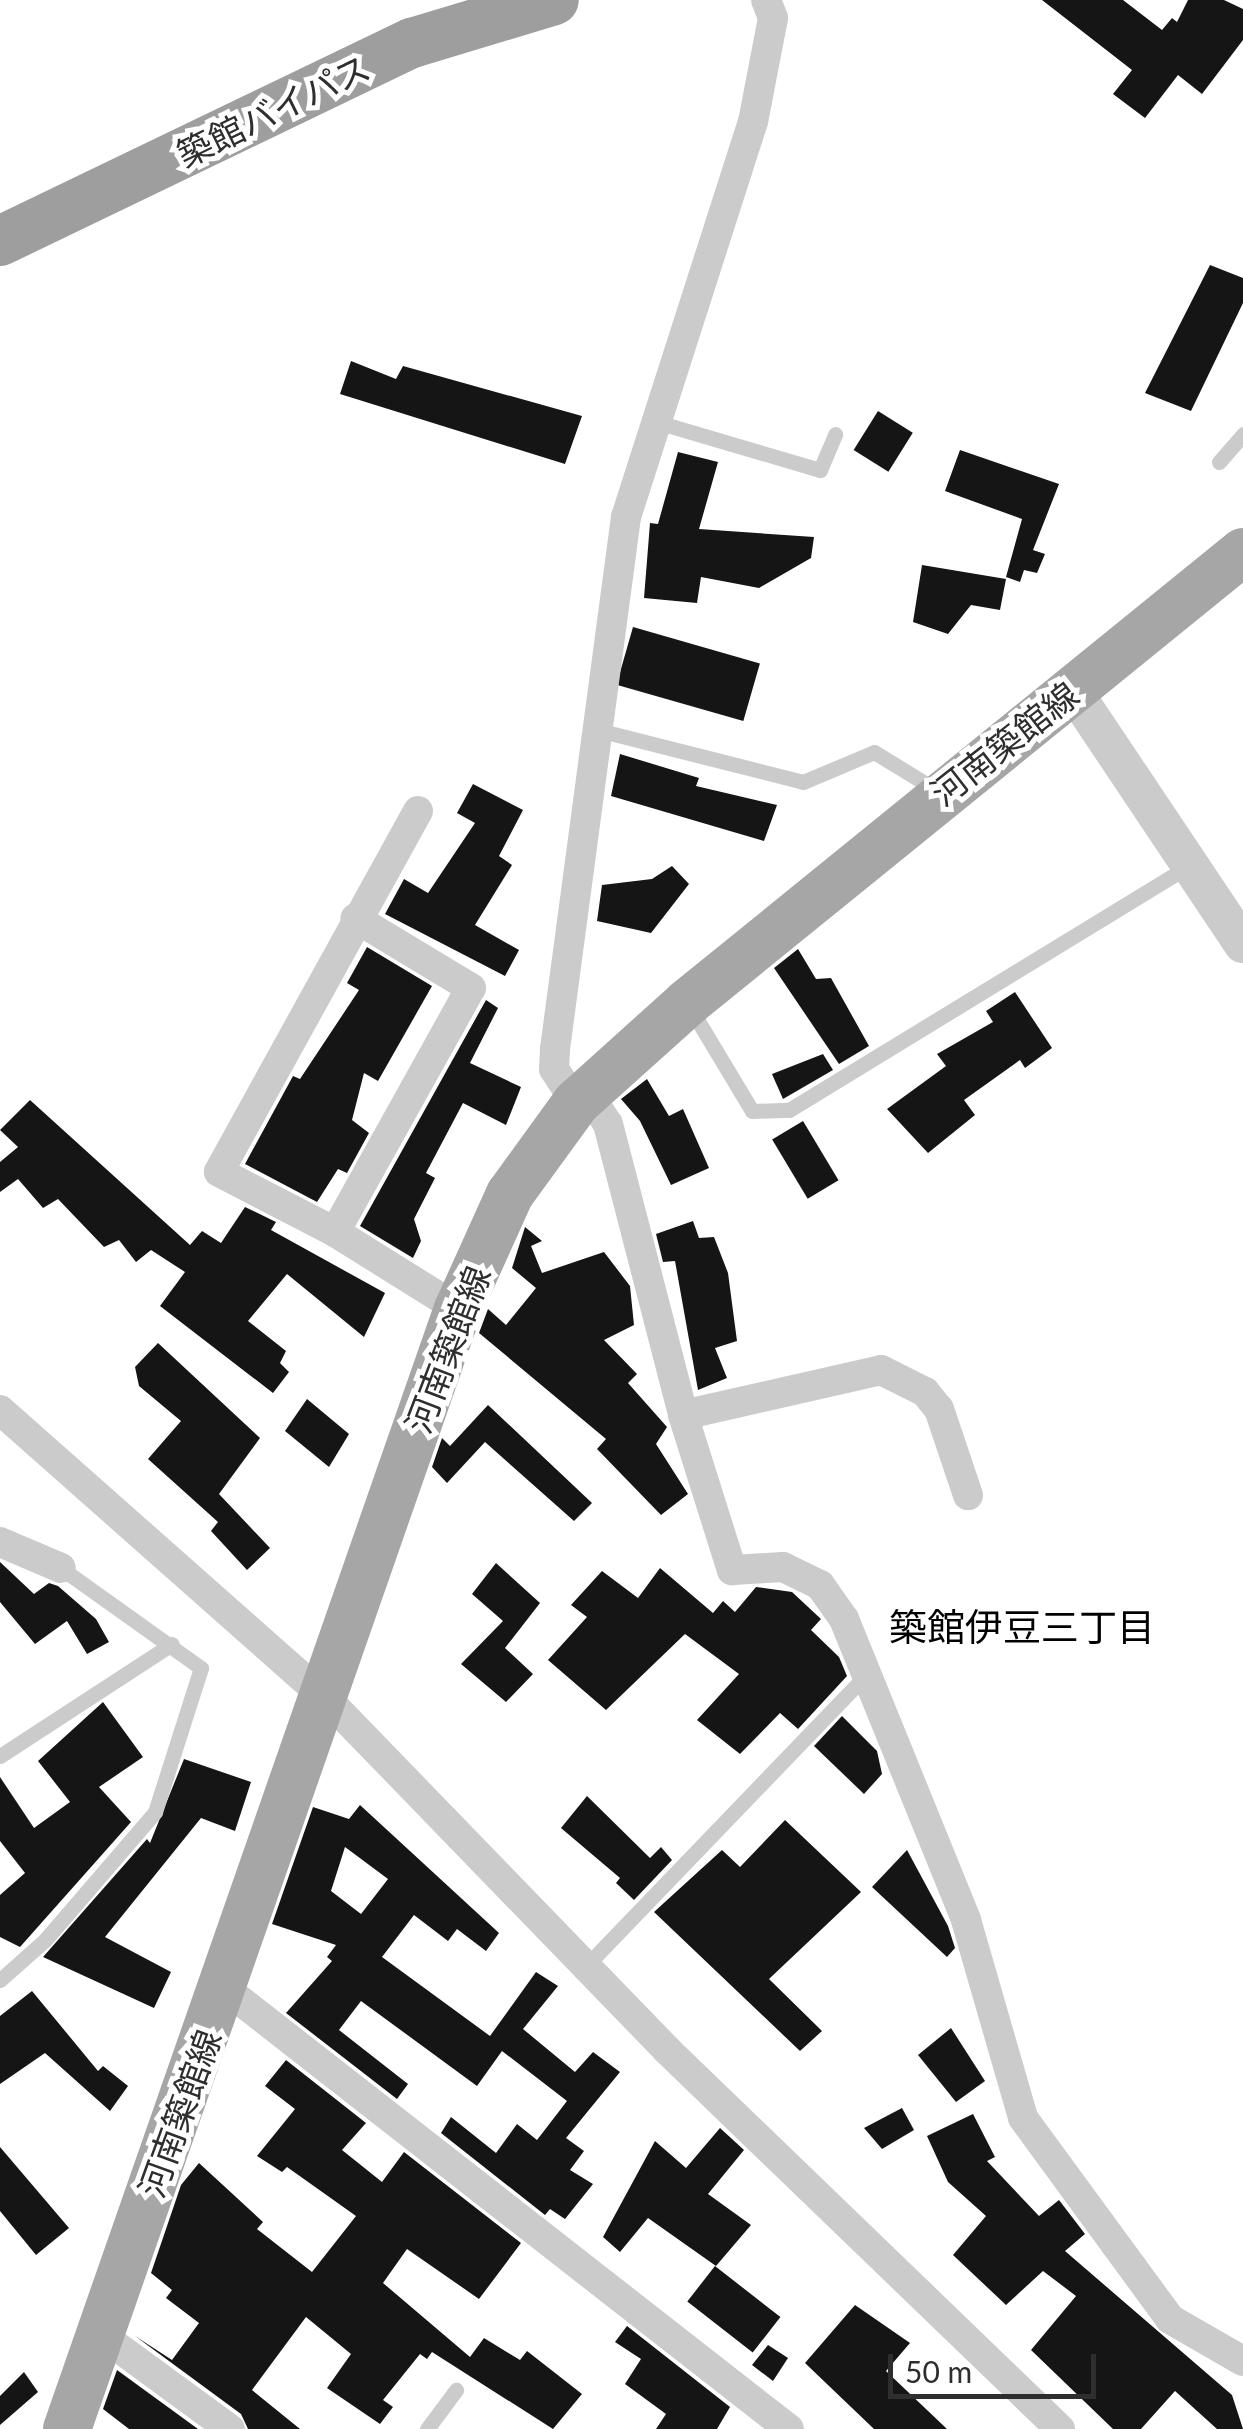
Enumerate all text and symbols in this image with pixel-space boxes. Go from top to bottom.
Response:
street label: 築館バイパス [169,45,377,175]
street label: 河南築館線 [922,673,1086,813]
street label: 河南築館線 [396,1260,498,1438]
district label: 築館伊豆三丁目 [889,1604,1155,1650]
street label: 河南築館線 [129,2024,229,2202]
scale bar [893,2334,1100,2396]
text: 50 m [905,2353,972,2389]

